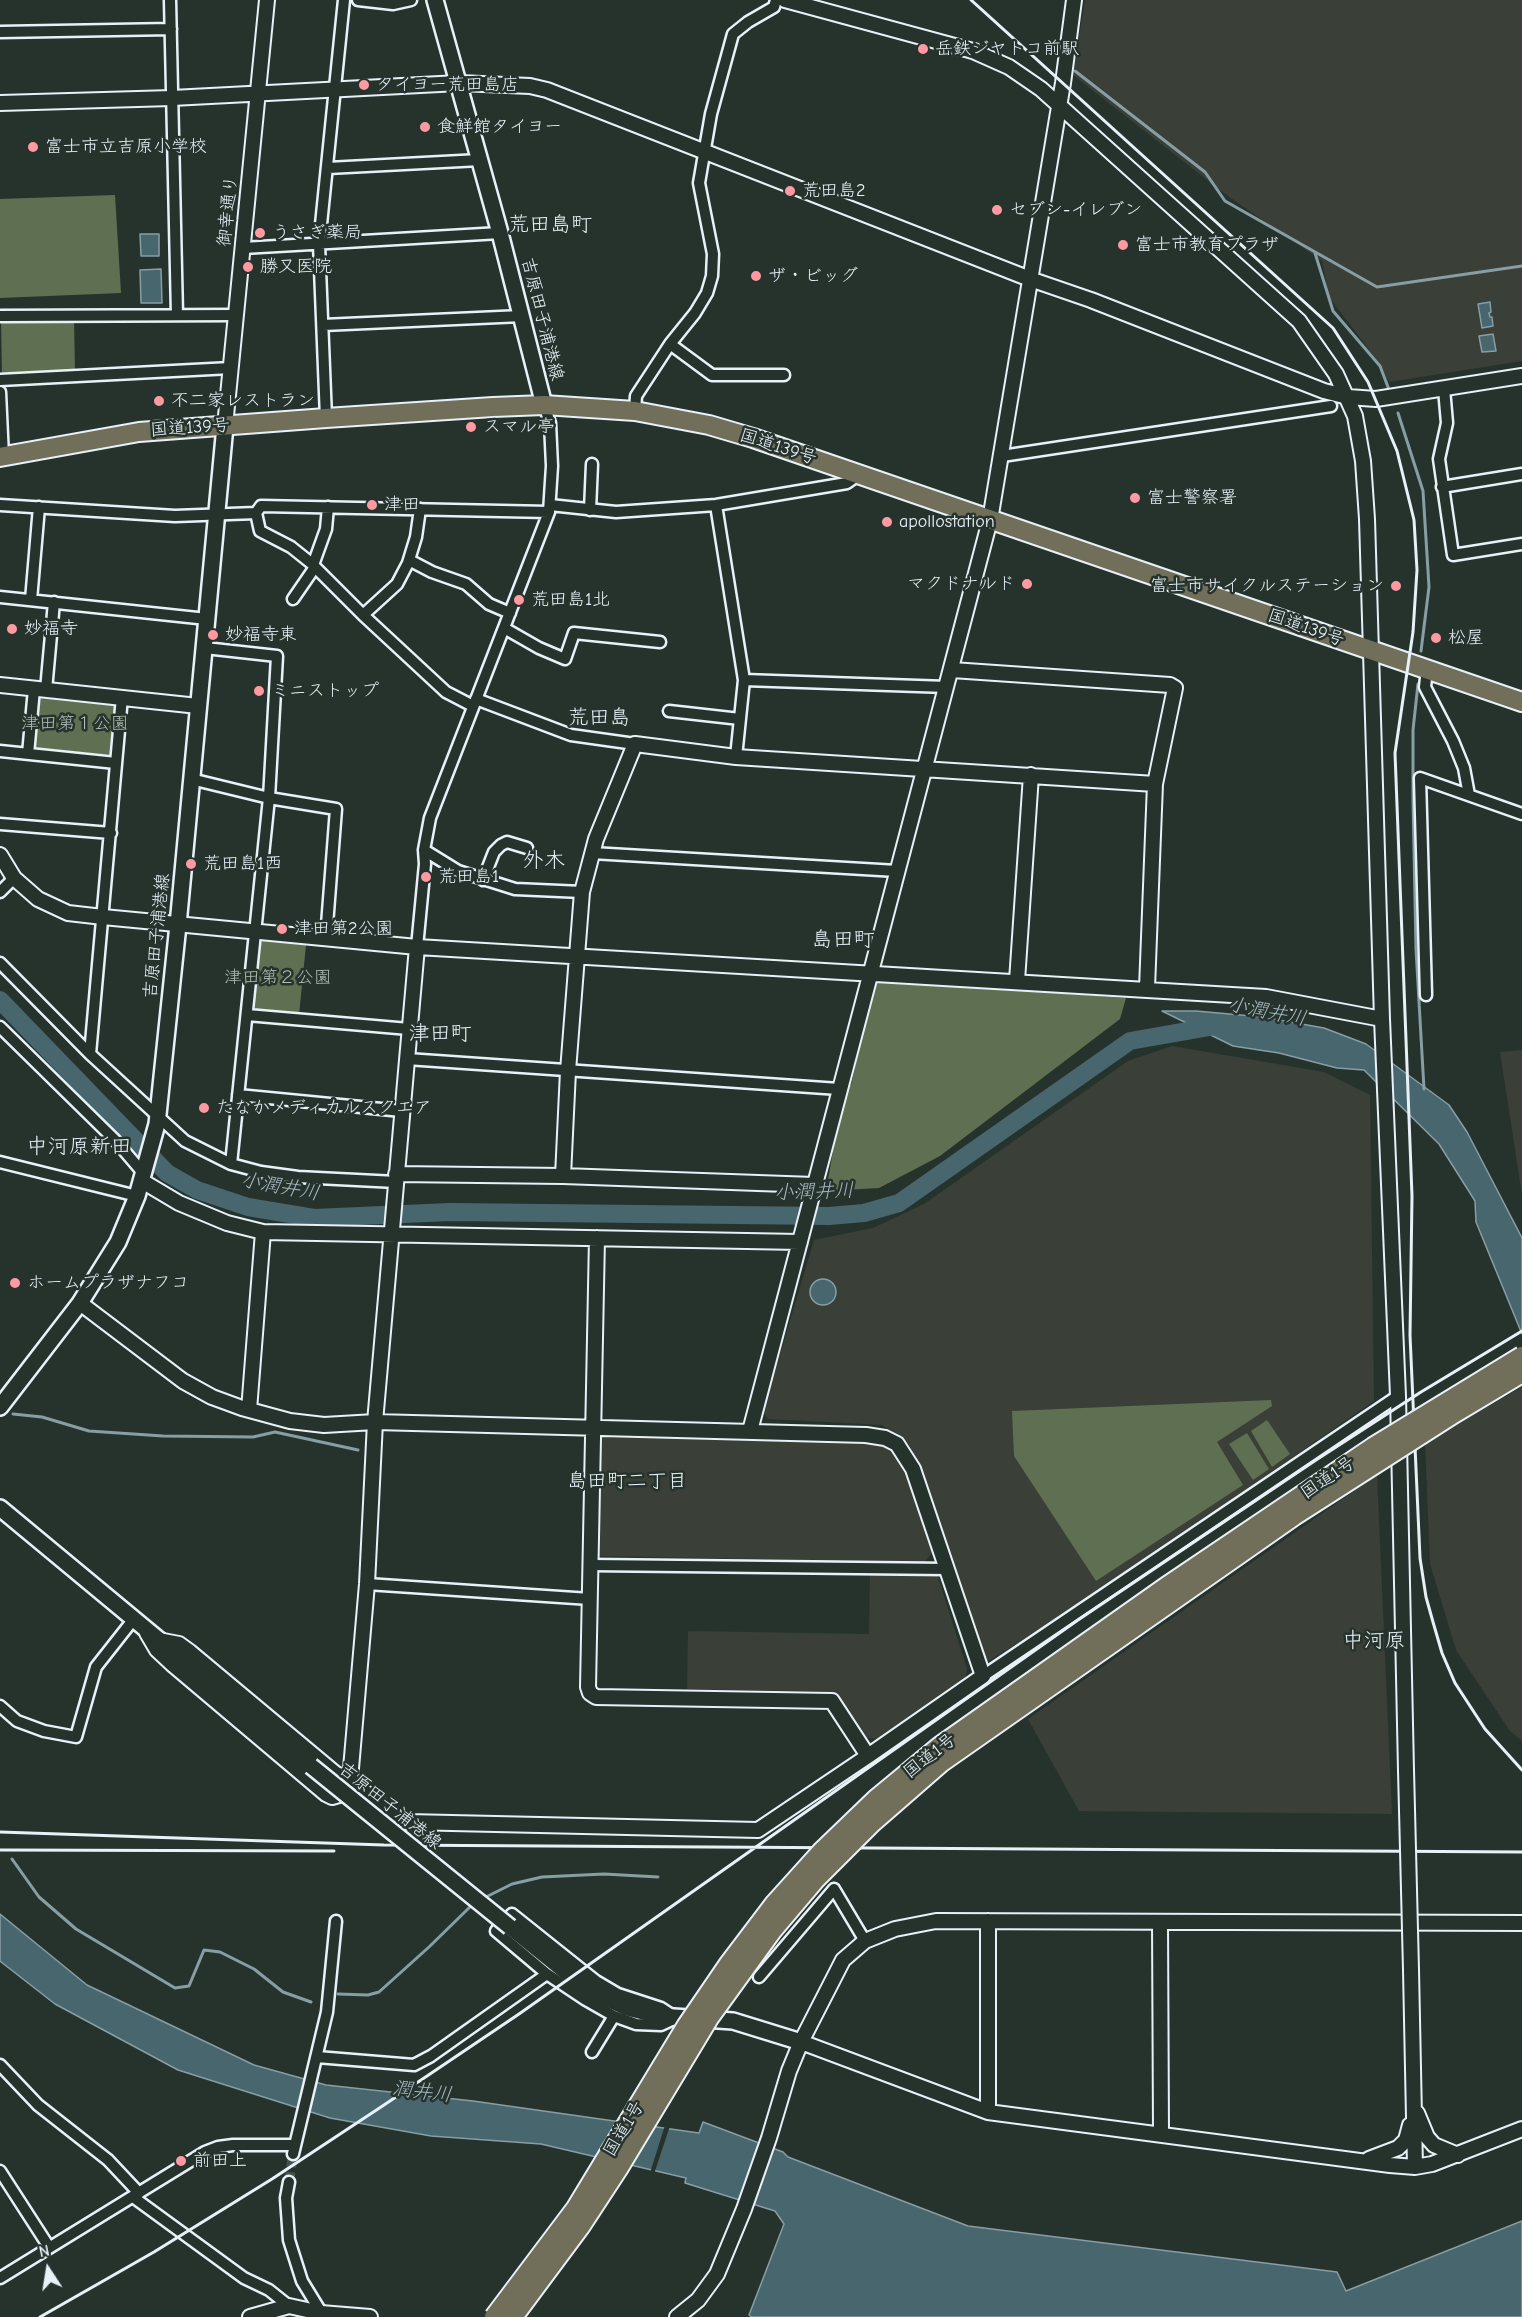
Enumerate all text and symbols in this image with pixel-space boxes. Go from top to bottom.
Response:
place label: 岳鉄ジヤトコ前駅 [935,38,1079,60]
marker: 岳鉄ジヤトコ前駅 [916,42,930,56]
place label: タイヨー荒田島店 [376,74,519,96]
marker: タイヨー荒田島店 [357,78,371,92]
place label: 食鮮館タイヨー [437,116,562,138]
marker: 食鮮館タイヨー [418,120,432,134]
place label: 富士市立吉原小学校 [45,136,207,158]
marker: 富士市立吉原小学校 [26,140,40,154]
street label: 御幸通り [213,174,243,248]
place label: 荒田島2 [802,180,865,202]
marker: 荒田島2 [783,184,797,198]
place label: セブン-イレブン [1009,199,1142,221]
marker: セブン-イレブン [990,203,1004,217]
district label: 荒田島町 [508,212,592,238]
place label: うさぎ薬局 [272,222,362,244]
marker: うさぎ薬局 [253,226,267,240]
place label: 富士市教育プラザ [1135,234,1279,256]
marker: 富士市教育プラザ [1116,238,1130,252]
street label: 吉原田子浦港線 [516,255,568,383]
place label: 勝又医院 [260,256,332,278]
marker: 勝又医院 [241,260,255,274]
place label: ザ・ビッグ [768,265,858,287]
marker: ザ・ビッグ [749,269,763,283]
place label: 不二家レストラン [171,390,315,412]
marker: 不二家レストラン [152,394,166,408]
street label: 国道139号 [149,414,231,442]
place label: スマル亭 [483,416,555,438]
marker: スマル亭 [464,420,478,434]
street label: 国道139号 [737,424,819,470]
place label: 富士警察署 [1147,487,1237,509]
marker: 富士警察署 [1128,491,1142,505]
place label: 津田 [384,494,420,516]
marker: 津田 [365,498,379,512]
place label: apollostation [899,511,995,533]
marker: apollostation [880,515,894,529]
place label: マクドナルド [907,573,1015,595]
place label: 富士市サイクルステーション [1150,575,1384,597]
marker: マクドナルド [1020,577,1034,591]
marker: 富士市サイクルステーション [1389,579,1403,593]
place label: 荒田島1北 [531,589,610,611]
marker: 荒田島1北 [512,593,526,607]
street label: 国道139号 [1265,605,1347,651]
place label: 妙福寺 [24,618,78,640]
marker: 妙福寺 [5,622,19,636]
place label: 妙福寺東 [225,624,297,646]
place label: 松屋 [1448,627,1484,649]
marker: 妙福寺東 [206,628,220,642]
marker: 松屋 [1429,631,1443,645]
place label: ミニストップ [271,680,379,702]
marker: ミニストップ [252,684,266,698]
district label: 荒田島 [568,705,630,731]
park label: 津田第１公園 [21,713,129,735]
district label: 外木 [523,848,565,874]
place label: 荒田島1西 [203,853,282,875]
marker: 荒田島1西 [184,857,198,871]
place label: 荒田島1 [438,866,499,888]
marker: 荒田島1 [419,870,433,884]
street label: 吉原田子浦港線 [140,872,174,1000]
place label: 津田第2公園 [294,918,393,940]
marker: 津田第2公園 [275,922,289,936]
district label: 島田町 [812,927,874,953]
park label: 津田第２公園 [224,967,332,989]
water label: 小潤井川 [1225,993,1309,1031]
district label: 津田町 [409,1021,471,1047]
place label: たなかメディカルスクエア [216,1097,432,1119]
marker: たなかメディカルスクエア [197,1101,211,1115]
district label: 中河原新田 [27,1134,131,1160]
water label: 小潤井川 [239,1168,321,1206]
water label: 小潤井川 [774,1179,854,1205]
place label: ホームプラザナフコ [27,1272,189,1294]
marker: ホームプラザナフコ [8,1276,22,1290]
street label: 国道1号 [1297,1452,1359,1504]
district label: 島田町二丁目 [567,1469,687,1493]
district label: 中河原 [1343,1628,1405,1654]
street label: 国道1号 [899,1729,961,1783]
street label: 吉原田子浦港線 [334,1758,446,1854]
water label: 潤井川 [391,2076,453,2108]
street label: 国道1号 [599,2097,649,2161]
place label: 前田上 [193,2150,247,2172]
marker: 前田上 [174,2154,188,2168]
north arrow [18,2239,78,2299]
text: N [37,2242,51,2261]

